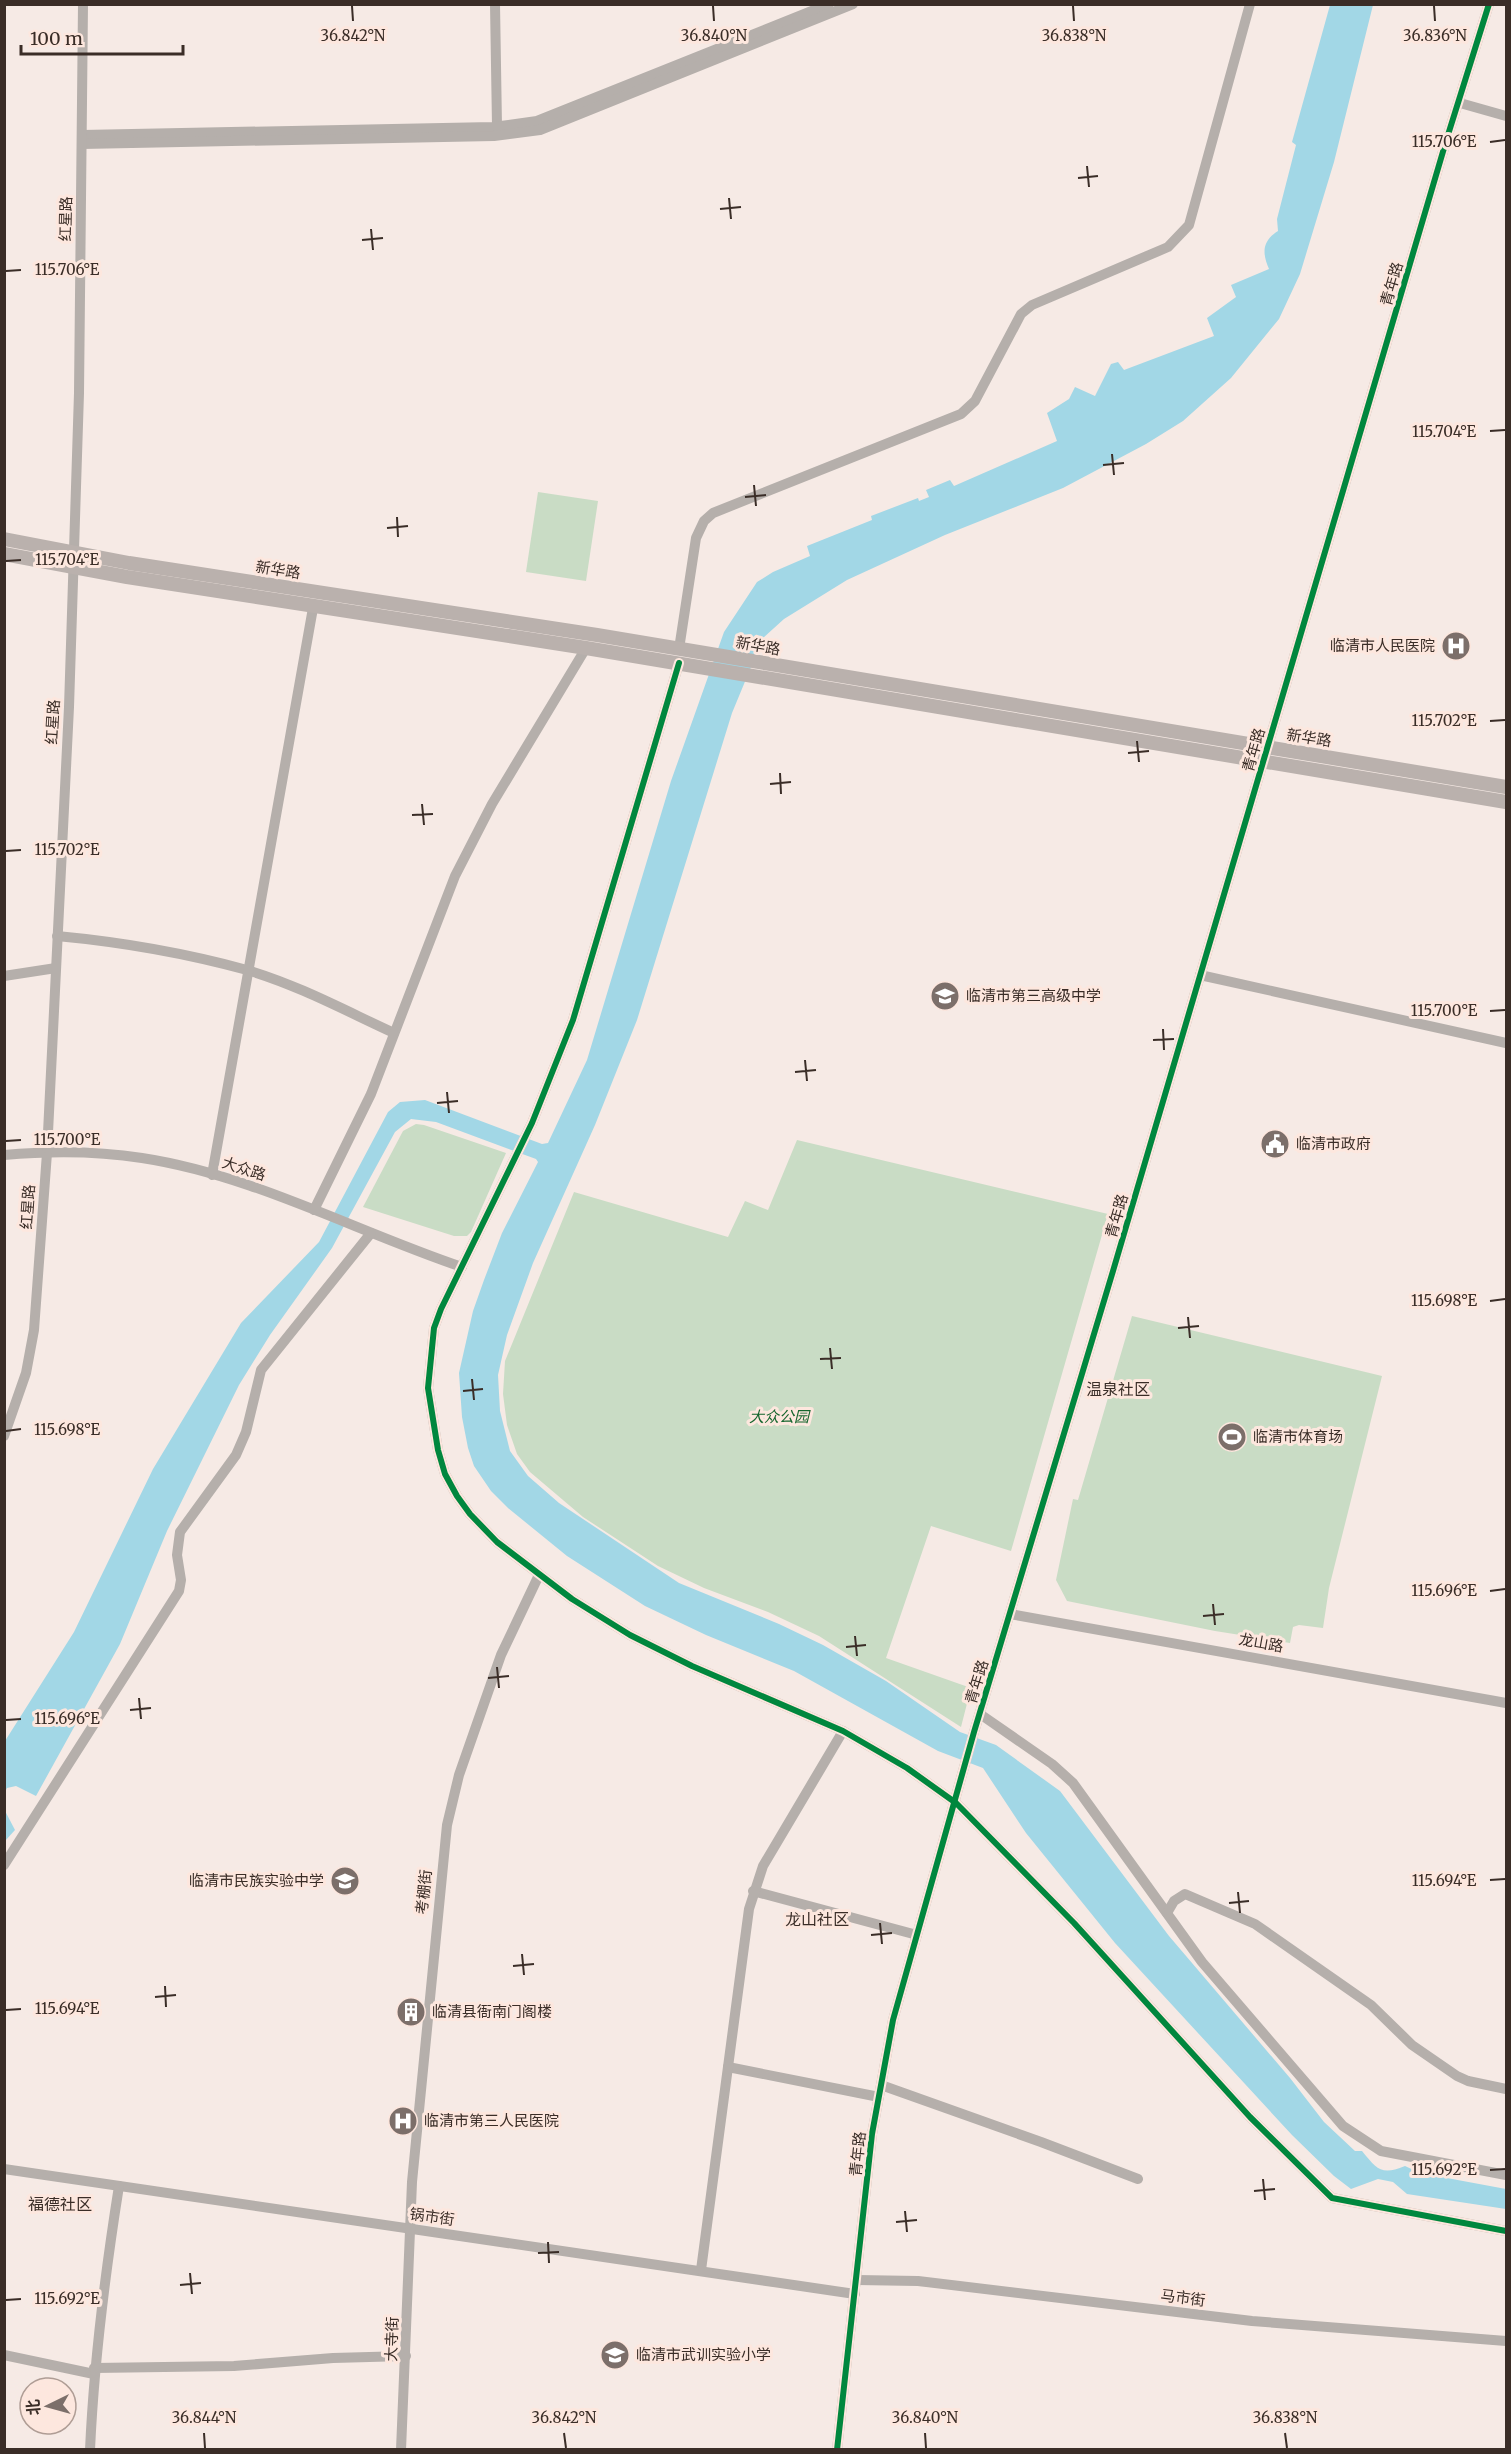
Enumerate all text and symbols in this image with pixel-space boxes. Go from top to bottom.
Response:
scale bar [21,18,183,56]
text: 36.842°N [321,26,386,45]
text: 36.840°N [681,26,748,45]
text: 36.838°N [1042,26,1107,45]
text: 36.836°N [1403,26,1467,45]
text: 100 m [30,27,83,50]
text: 115.706°E [1412,132,1477,151]
street label: 红星路 [56,196,75,242]
text: 115.706°E [35,260,100,279]
street label: 青年路 [1376,260,1407,308]
text: 115.704°E [1412,422,1476,441]
text: 115.704°E [35,550,99,569]
street label: 新华路 [254,557,302,582]
hospital icon: 临清市人民医院 [1440,630,1472,662]
street label: 新华路 [734,632,782,659]
place label: 临清市人民医院 [1330,636,1435,655]
street label: 红星路 [42,699,63,745]
text: 115.702°E [1412,711,1477,730]
street label: 新华路 [1285,725,1333,750]
street label: 青年路 [1238,726,1269,774]
text: 115.702°E [35,840,100,859]
school or university icon: 临清市第三高级中学 [929,980,961,1012]
place label: 临清市第三高级中学 [966,986,1101,1005]
text: 115.700°E [1411,1001,1478,1020]
public building icon: 临清市政府 [1259,1128,1291,1160]
text: 115.700°E [34,1130,101,1149]
place label: 临清市政府 [1296,1134,1371,1153]
street label: 大众路 [220,1153,268,1185]
street label: 红星路 [16,1184,39,1230]
street label: 青年路 [1101,1192,1132,1240]
text: 115.698°E [1411,1291,1478,1310]
district label: 温泉社区 [1086,1379,1150,1399]
park label: 大众公园 [749,1407,811,1426]
text: 115.698°E [34,1420,101,1439]
sports icon: 临清市体育场 [1216,1421,1248,1453]
place label: 临清市体育场 [1253,1427,1343,1446]
text: 115.696°E [1411,1581,1477,1600]
street label: 龙山路 [1237,1629,1285,1656]
street label: 青年路 [961,1658,992,1706]
text: 115.696°E [34,1709,100,1728]
school or university icon: 临清市民族实验中学 [329,1865,361,1897]
street label: 考棚街 [412,1869,435,1915]
place label: 临清市民族实验中学 [189,1871,324,1890]
text: 115.694°E [1412,1871,1477,1890]
district label: 龙山社区 [785,1909,849,1929]
building icon: 临清县衙南门阁楼 [395,1996,427,2028]
text: 115.694°E [35,1999,100,2018]
place label: 临清县衙南门阁楼 [432,2002,552,2021]
hospital icon: 临清市第三人民医院 [387,2105,419,2137]
place label: 临清市第三人民医院 [424,2111,559,2130]
street label: 青年路 [846,2131,869,2177]
text: 115.692°E [1411,2160,1477,2179]
district label: 福德社区 [28,2194,92,2214]
street label: 锅市街 [408,2204,456,2229]
street label: 马市街 [1160,2285,1207,2310]
text: 115.692°E [34,2289,100,2308]
street label: 大寺街 [381,2316,402,2362]
school or university icon: 临清市武训实验小学 [599,2339,631,2371]
place label: 临清市武训实验小学 [636,2345,771,2364]
north arrow [18,2376,78,2436]
text: 北 [22,2398,44,2416]
text: 36.844°N [172,2408,237,2427]
text: 36.842°N [532,2408,597,2427]
text: 36.840°N [892,2408,959,2427]
text: 36.838°N [1253,2408,1318,2427]

